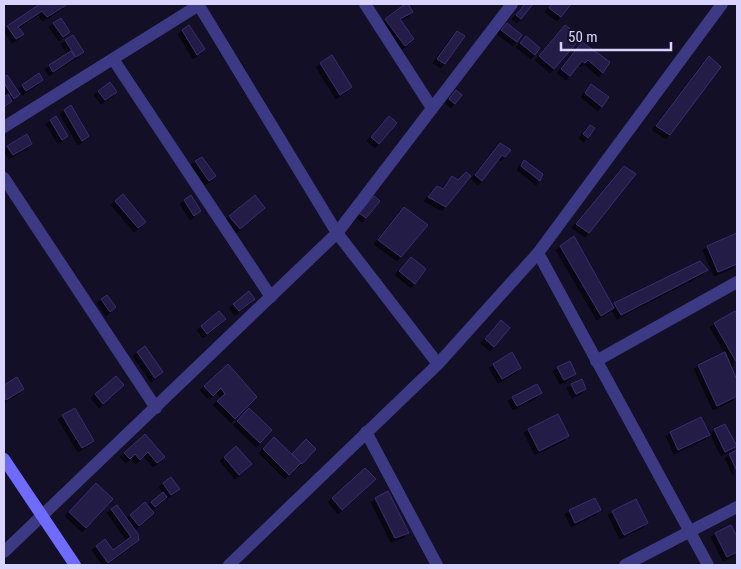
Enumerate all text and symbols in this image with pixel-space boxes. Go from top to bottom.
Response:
scale bar [561,20,671,52]
text: 50 m [568,28,598,46]

